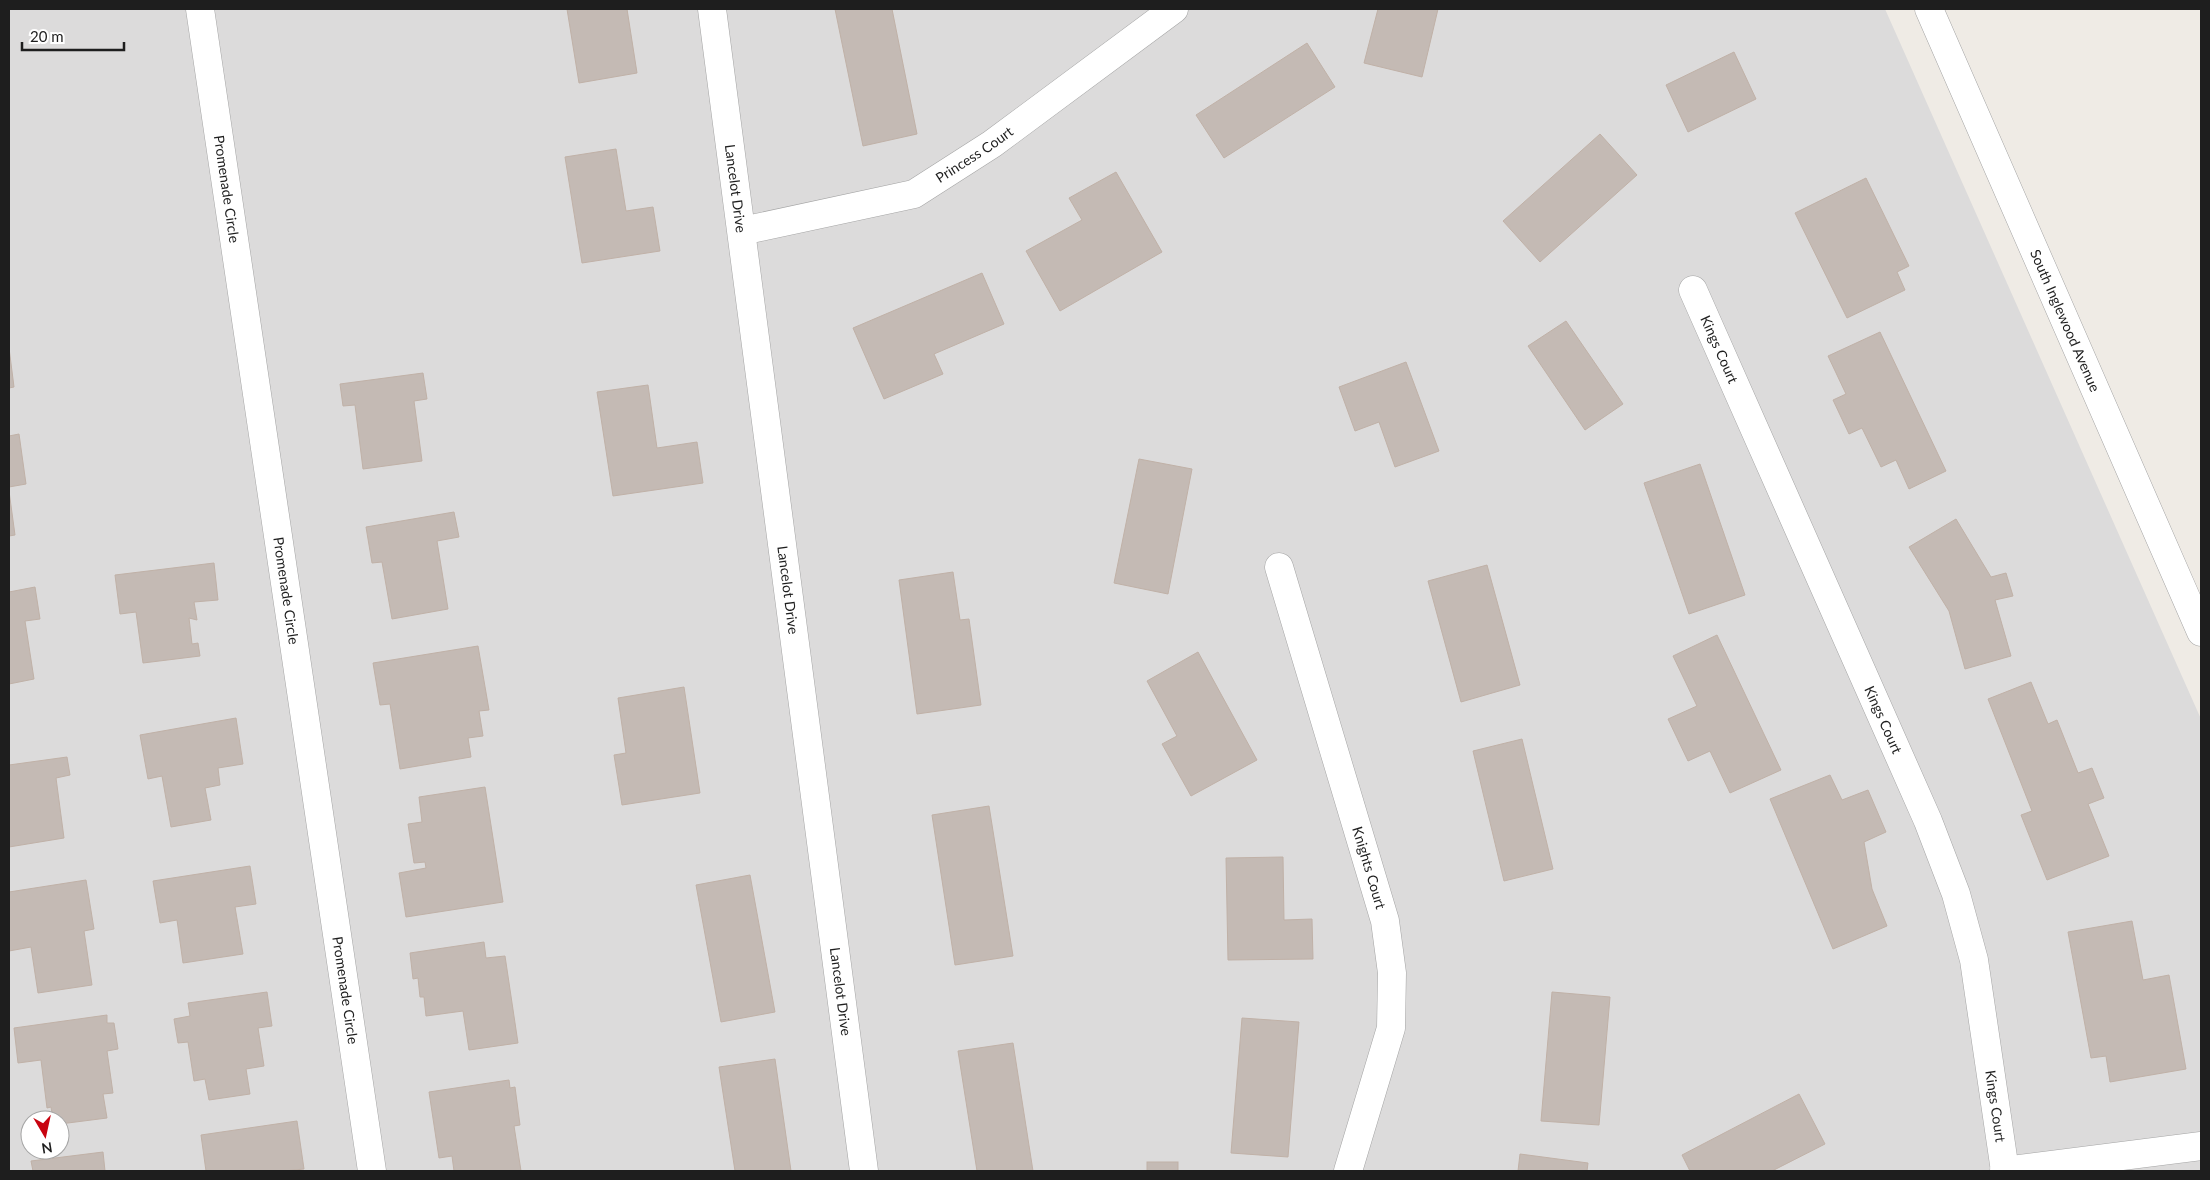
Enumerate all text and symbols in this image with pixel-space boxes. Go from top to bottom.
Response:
scale bar [22,20,125,52]
text: 20 m [30,27,64,45]
street label: Princess Court [932,122,1016,186]
street label: Promenade Circle [211,134,243,244]
street label: Lancelot Drive [722,143,750,234]
street label: South Inglewood Avenue [2027,247,2104,394]
street label: Kings Court [1697,313,1742,386]
street label: Promenade Circle [270,536,303,646]
street label: Lancelot Drive [774,545,803,635]
street label: Kings Court [1861,683,1906,756]
street label: Knights Court [1349,824,1390,911]
street label: Promenade Circle [329,935,362,1045]
street label: Lancelot Drive [827,946,855,1037]
street label: Kings Court [1982,1069,2010,1143]
north arrow [20,1110,70,1160]
text: N [40,1139,54,1158]

